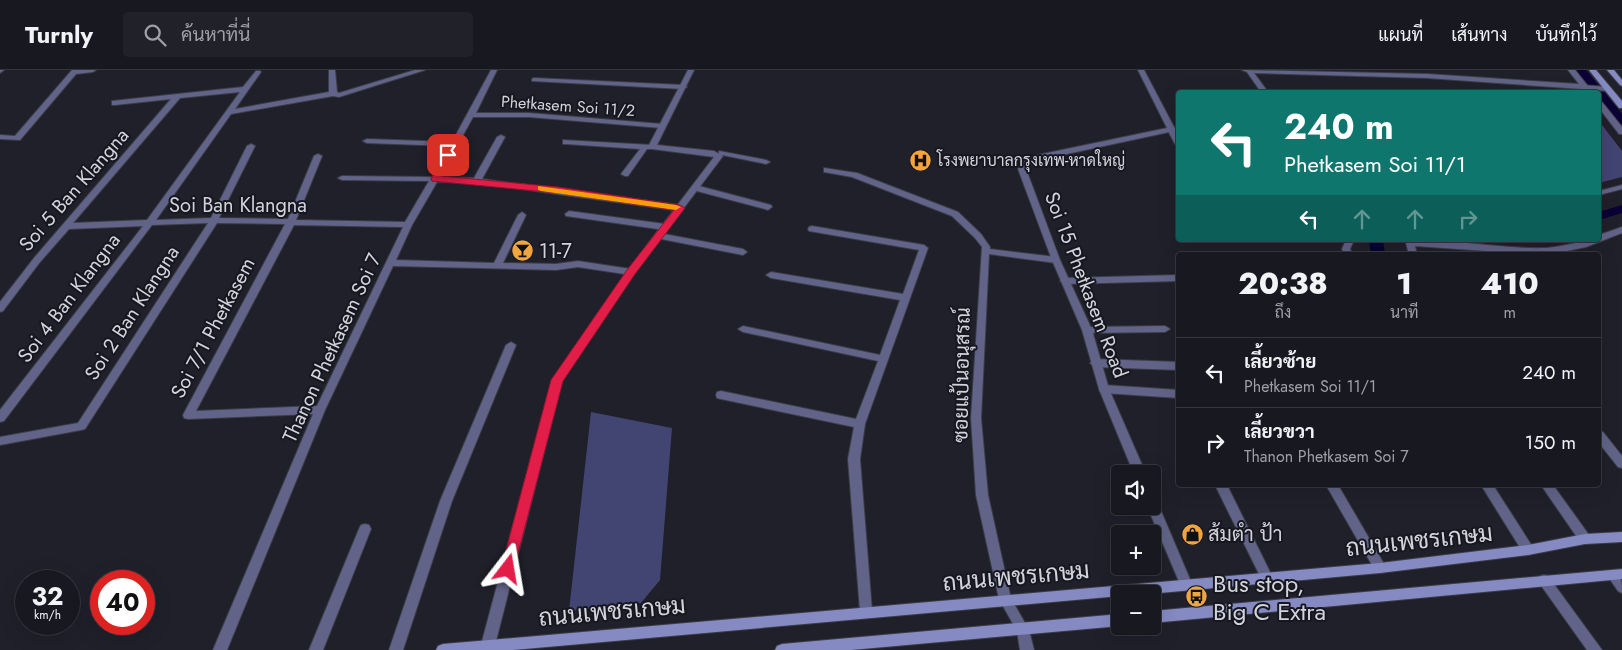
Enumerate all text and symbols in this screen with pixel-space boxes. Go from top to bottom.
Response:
search box [123,12,473,57]
text: Turnly [25,17,93,52]
icon: search [141,21,169,49]
text: ค้นหาที่นี่ [181,21,250,48]
text: แผนที่ [1378,22,1423,48]
text: เส้นทาง [1451,22,1507,48]
text: บันทึกไว้ [1535,22,1597,48]
street label: Phetkasem Soi 11/2 [500,90,636,122]
text: 240 m [1284,102,1394,152]
icon: left [1201,110,1266,175]
street label: Soi 5 Ban Klangna [12,122,136,258]
pin [427,134,469,176]
icon: arrive [434,141,462,169]
hospital icon: โรงพยาบาลกรุงเทพ-หาดใหญ่ [909,148,933,172]
text: Phetkasem Soi 11/1 [1284,148,1466,180]
place label: โรงพยาบาลกรุงเทพ-หาดใหญ่ [936,149,1125,172]
street label: Soi 15 Phetkasem Road [1037,188,1135,382]
street label: Soi Ban Klangna [169,191,307,220]
icon: left [1295,205,1323,233]
icon: ahead [1348,205,1376,233]
icon: ahead [1401,205,1429,233]
icon: right [1454,205,1482,233]
street label: Soi 4 Ban Klangna [11,227,127,369]
place label: 11-7 [539,237,572,266]
bar icon: 11-7 [511,239,535,263]
street label: Soi 2 Ban Klangna [78,240,186,386]
street label: Thanon Phetkasem Soi 7 [275,248,389,447]
street label: Soi 7/1 Phetkasem [164,252,262,404]
text: 20:38 [1238,262,1328,305]
text: 1 [1396,262,1412,305]
text: 410 [1481,262,1539,305]
text: ถึง [1275,301,1291,324]
text: นาที [1390,301,1418,324]
text: m [1503,301,1516,324]
street label: ซอยแป้นอนุสรณ์ [946,307,978,443]
text: เลี้ยวซ้าย [1244,348,1316,375]
icon: left [1201,359,1229,387]
text: 240 m [1522,359,1576,386]
text: Phetkasem Soi 11/1 [1244,375,1376,398]
text: เลี้ยวขวา [1244,418,1315,445]
icon: right [1201,429,1229,457]
text: 150 m [1525,429,1576,456]
text: Thanon Phetkasem Soi 7 [1244,445,1409,468]
map controls [1111,465,1161,635]
button: sound [1111,465,1161,515]
street label: ถนนเพชรเกษม [1344,515,1494,565]
place label: ส้มตำ ป้า [1208,520,1283,549]
shop icon: ส้มตำ ป้า [1180,522,1204,546]
button: + [1111,525,1161,575]
position arrow [481,542,533,594]
street label: ถนนเพชรเกษม [941,552,1091,600]
place label: Bus stop, Big C Extra [1213,566,1326,629]
speed limit sign: 40 [90,570,155,635]
text: 32 [32,578,63,614]
button: − [1111,585,1161,635]
bus stop icon: Bus stop, Big C Extra [1185,585,1209,609]
street label: ถนนเพชรเกษม [537,587,687,635]
text: km/h [34,606,61,624]

